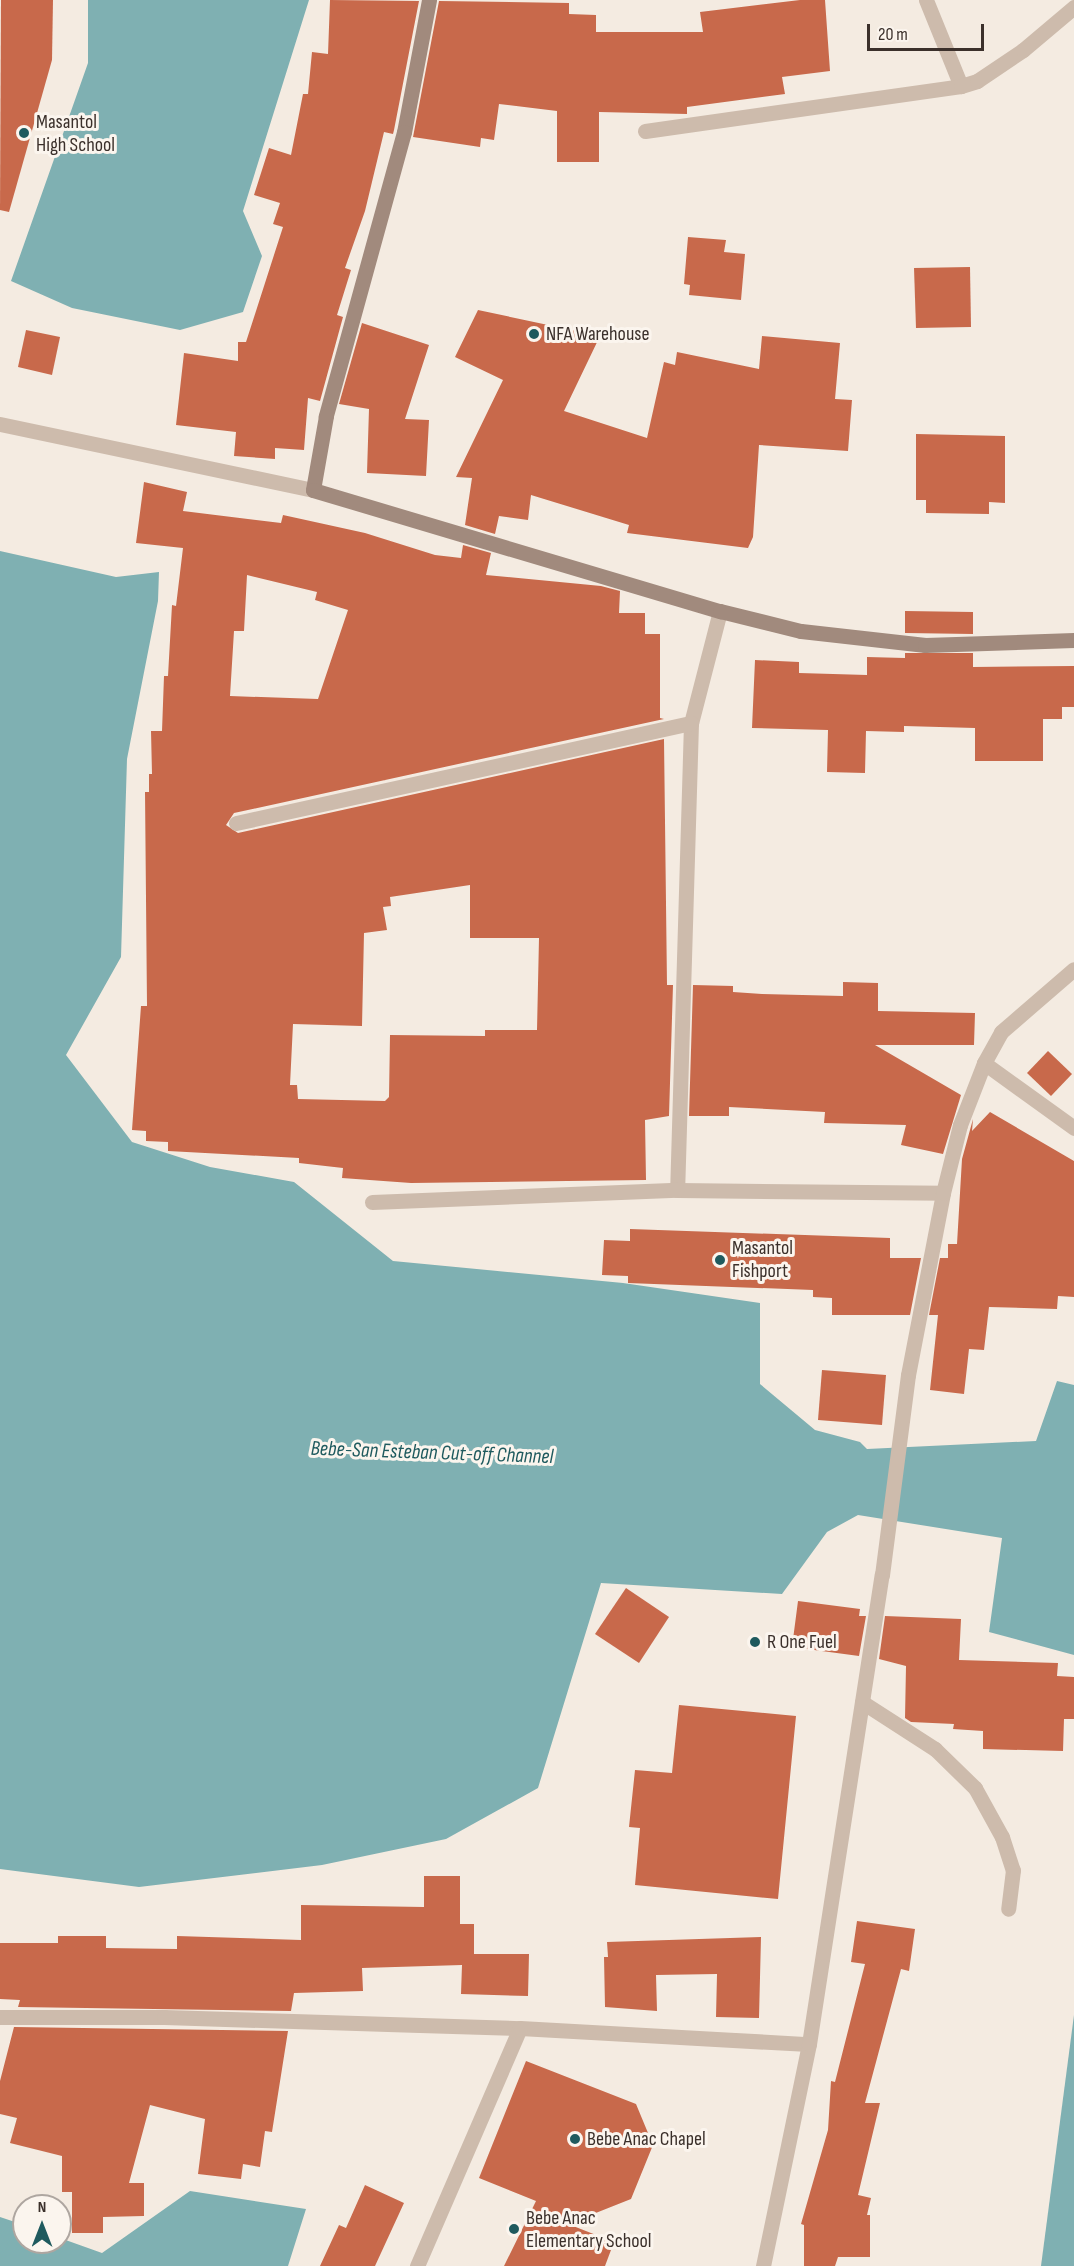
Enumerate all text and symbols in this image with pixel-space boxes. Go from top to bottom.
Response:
scale bar [870,12,987,50]
text: 20 m [878,24,908,45]
place label: Masantol High School [36,110,115,157]
marker: Masantol High School [17,126,31,140]
place label: NFA Warehouse [546,322,649,346]
marker: NFA Warehouse [527,327,541,341]
place label: Masantol Fishport [732,1236,793,1283]
marker: Masantol Fishport [713,1253,727,1267]
water label: Bebe-San Esteban Cut-off Channel [310,1436,554,1470]
place label: R One Fuel [767,1630,837,1654]
marker: R One Fuel [748,1635,762,1649]
place label: Bebe Anac Chapel [587,2127,706,2151]
marker: Bebe Anac Chapel [568,2132,582,2146]
north arrow [12,2194,72,2254]
text: N [38,2198,46,2217]
place label: Bebe Anac Elementary School [526,2206,652,2253]
marker: Bebe Anac Elementary School [507,2222,521,2236]

